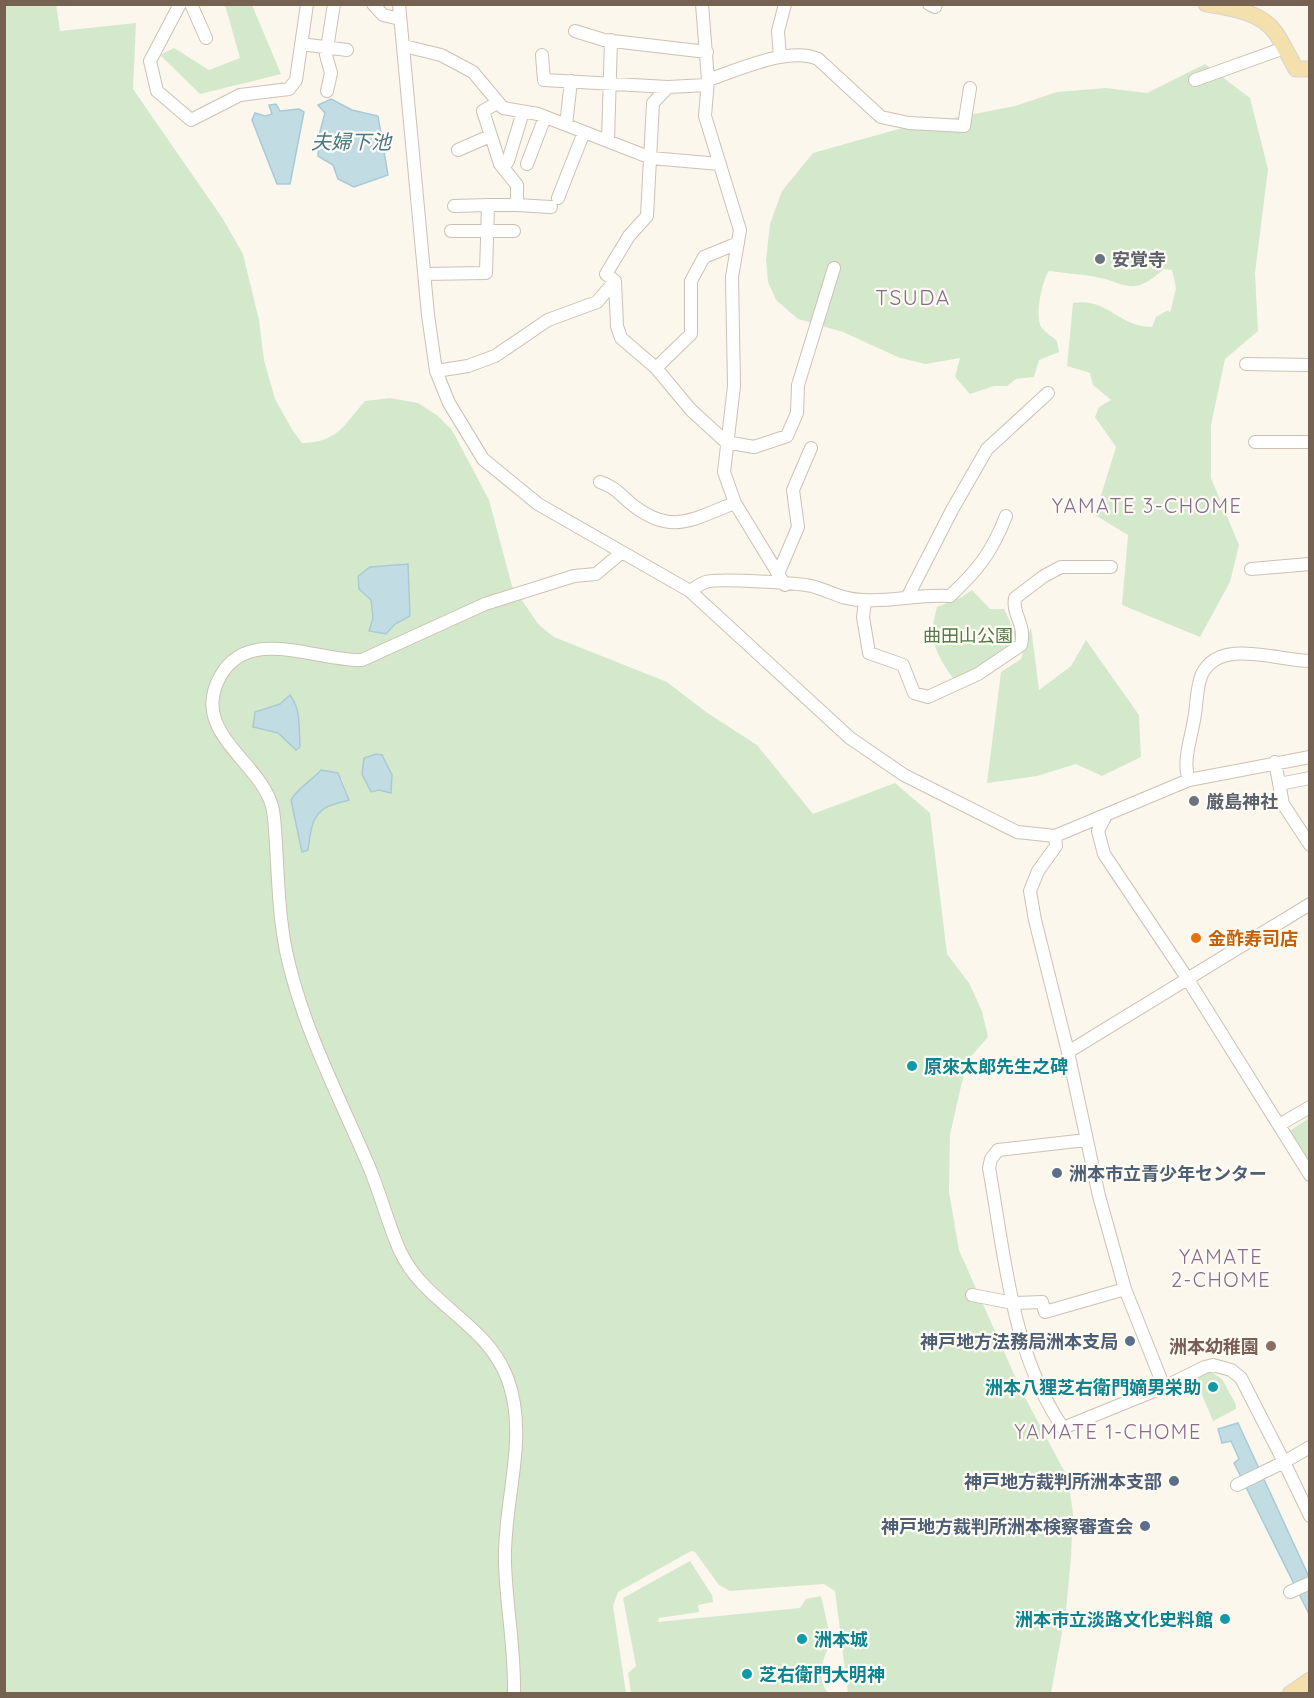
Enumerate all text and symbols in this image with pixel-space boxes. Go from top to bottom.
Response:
water label: 夫婦下池 [311,129,393,154]
place label: 安覚寺 [1112,248,1166,271]
marker: 安覚寺 [1093,252,1107,266]
district label: TSUDA [875,284,951,310]
district label: YAMATE 3-CHOME [1052,493,1242,518]
park label: 曲田山公園 [923,624,1013,647]
place label: 厳島神社 [1206,790,1278,813]
marker: 厳島神社 [1187,794,1201,808]
place label: 金酢寿司店 [1208,927,1298,950]
marker: 金酢寿司店 [1189,931,1203,945]
place label: 原來太郎先生之碑 [924,1055,1068,1078]
marker: 原來太郎先生之碑 [905,1059,919,1073]
place label: 洲本市立青少年センター [1069,1162,1267,1185]
marker: 洲本市立青少年センター [1050,1166,1064,1180]
district label: YAMATE 2-CHOME [1171,1244,1271,1292]
place label: 神戸地方法務局洲本支局 [920,1330,1118,1353]
marker: 神戸地方法務局洲本支局 [1123,1334,1137,1348]
place label: 洲本幼稚園 [1169,1335,1259,1358]
marker: 洲本幼稚園 [1264,1339,1278,1353]
place label: 洲本八狸芝右衛門嫡男栄助 [985,1376,1201,1399]
marker: 洲本八狸芝右衛門嫡男栄助 [1206,1380,1220,1394]
district label: YAMATE 1-CHOME [1014,1419,1202,1444]
place label: 神戸地方裁判所洲本支部 [964,1470,1162,1493]
marker: 神戸地方裁判所洲本支部 [1167,1474,1181,1488]
place label: 神戸地方裁判所洲本検察審査会 [881,1515,1133,1538]
marker: 神戸地方裁判所洲本検察審査会 [1138,1519,1152,1533]
place label: 洲本市立淡路文化史料館 [1015,1608,1213,1631]
marker: 洲本市立淡路文化史料館 [1218,1612,1232,1626]
place label: 洲本城 [814,1628,868,1651]
marker: 洲本城 [795,1632,809,1646]
place label: 芝右衛門大明神 [759,1663,885,1686]
marker: 芝右衛門大明神 [740,1667,754,1681]

